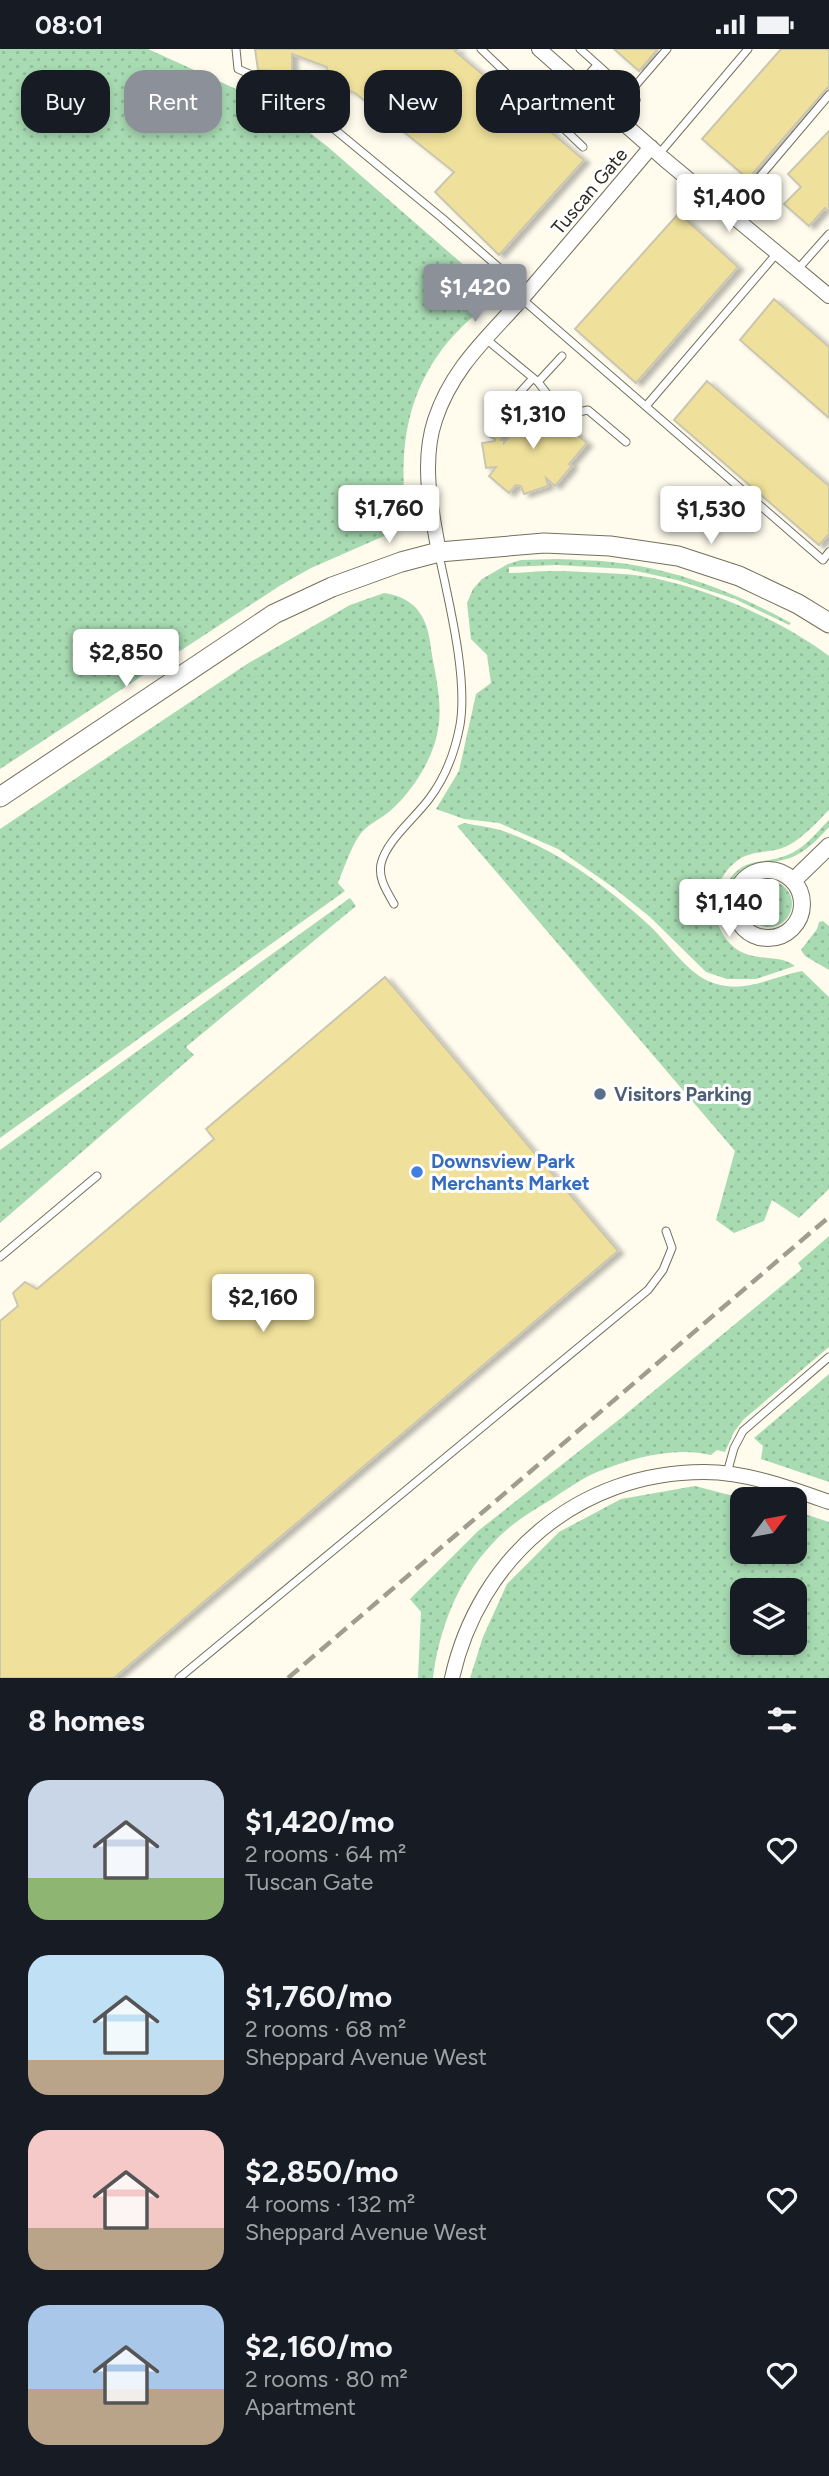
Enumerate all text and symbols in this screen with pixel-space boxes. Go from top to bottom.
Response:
text: 08:01 [35,9,103,41]
chip: Buy [21,70,110,133]
chip: Rent [124,70,222,133]
chip: Filters [236,70,350,133]
chip: New [364,70,462,133]
chip: Apartment [476,70,640,133]
street label: Tuscan Gate [547,143,632,239]
pin: $1,400 [672,174,786,234]
text: $1,400 [693,183,765,211]
pin: $1,420 [418,265,532,324]
text: $1,420 [439,273,511,301]
pin: $1,310 [476,391,590,451]
text: $1,310 [500,400,566,428]
pin: $1,760 [332,485,446,545]
pin: $1,530 [654,487,768,546]
text: $1,760 [354,494,424,522]
text: $1,530 [676,495,746,523]
pin: $2,850 [69,629,183,689]
text: $2,850 [89,638,163,666]
pin: $1,140 [672,879,786,939]
text: $1,140 [695,888,763,916]
place label: Visitors Parking [614,1083,752,1106]
marker: Visitors Parking [592,1086,608,1102]
place label: Downsview Park Merchants Market [431,1150,590,1195]
marker: Downsview Park Merchants Market [409,1164,425,1180]
pin: $2,160 [206,1275,320,1334]
text: $2,160 [228,1283,298,1311]
north arrow [730,1487,807,1565]
map controls [730,1487,807,1655]
button: layers [730,1578,807,1655]
icon: filters [763,1701,801,1739]
text: 8 homes [28,1702,145,1739]
text: $1,420/mo [245,1803,394,1840]
icon: home [84,1808,168,1892]
icon: heart [763,1831,801,1869]
text: 2 rooms · 64 m² [245,1840,406,1868]
text: Tuscan Gate [245,1868,373,1896]
text: $1,760/mo [245,1978,392,2015]
icon: home [84,1983,168,2067]
icon: heart [763,2006,801,2044]
text: 2 rooms · 68 m² [245,2015,406,2043]
text: Sheppard Avenue West [245,2043,487,2071]
text: $2,850/mo [245,2153,398,2190]
icon: home [84,2158,168,2242]
icon: heart [763,2181,801,2219]
text: 4 rooms · 132 m² [245,2190,415,2218]
text: Sheppard Avenue West [245,2218,487,2246]
text: $2,160/mo [245,2328,393,2365]
icon: home [84,2333,168,2417]
icon: heart [763,2356,801,2394]
text: 2 rooms · 80 m² [245,2365,408,2393]
text: Apartment [245,2393,356,2421]

